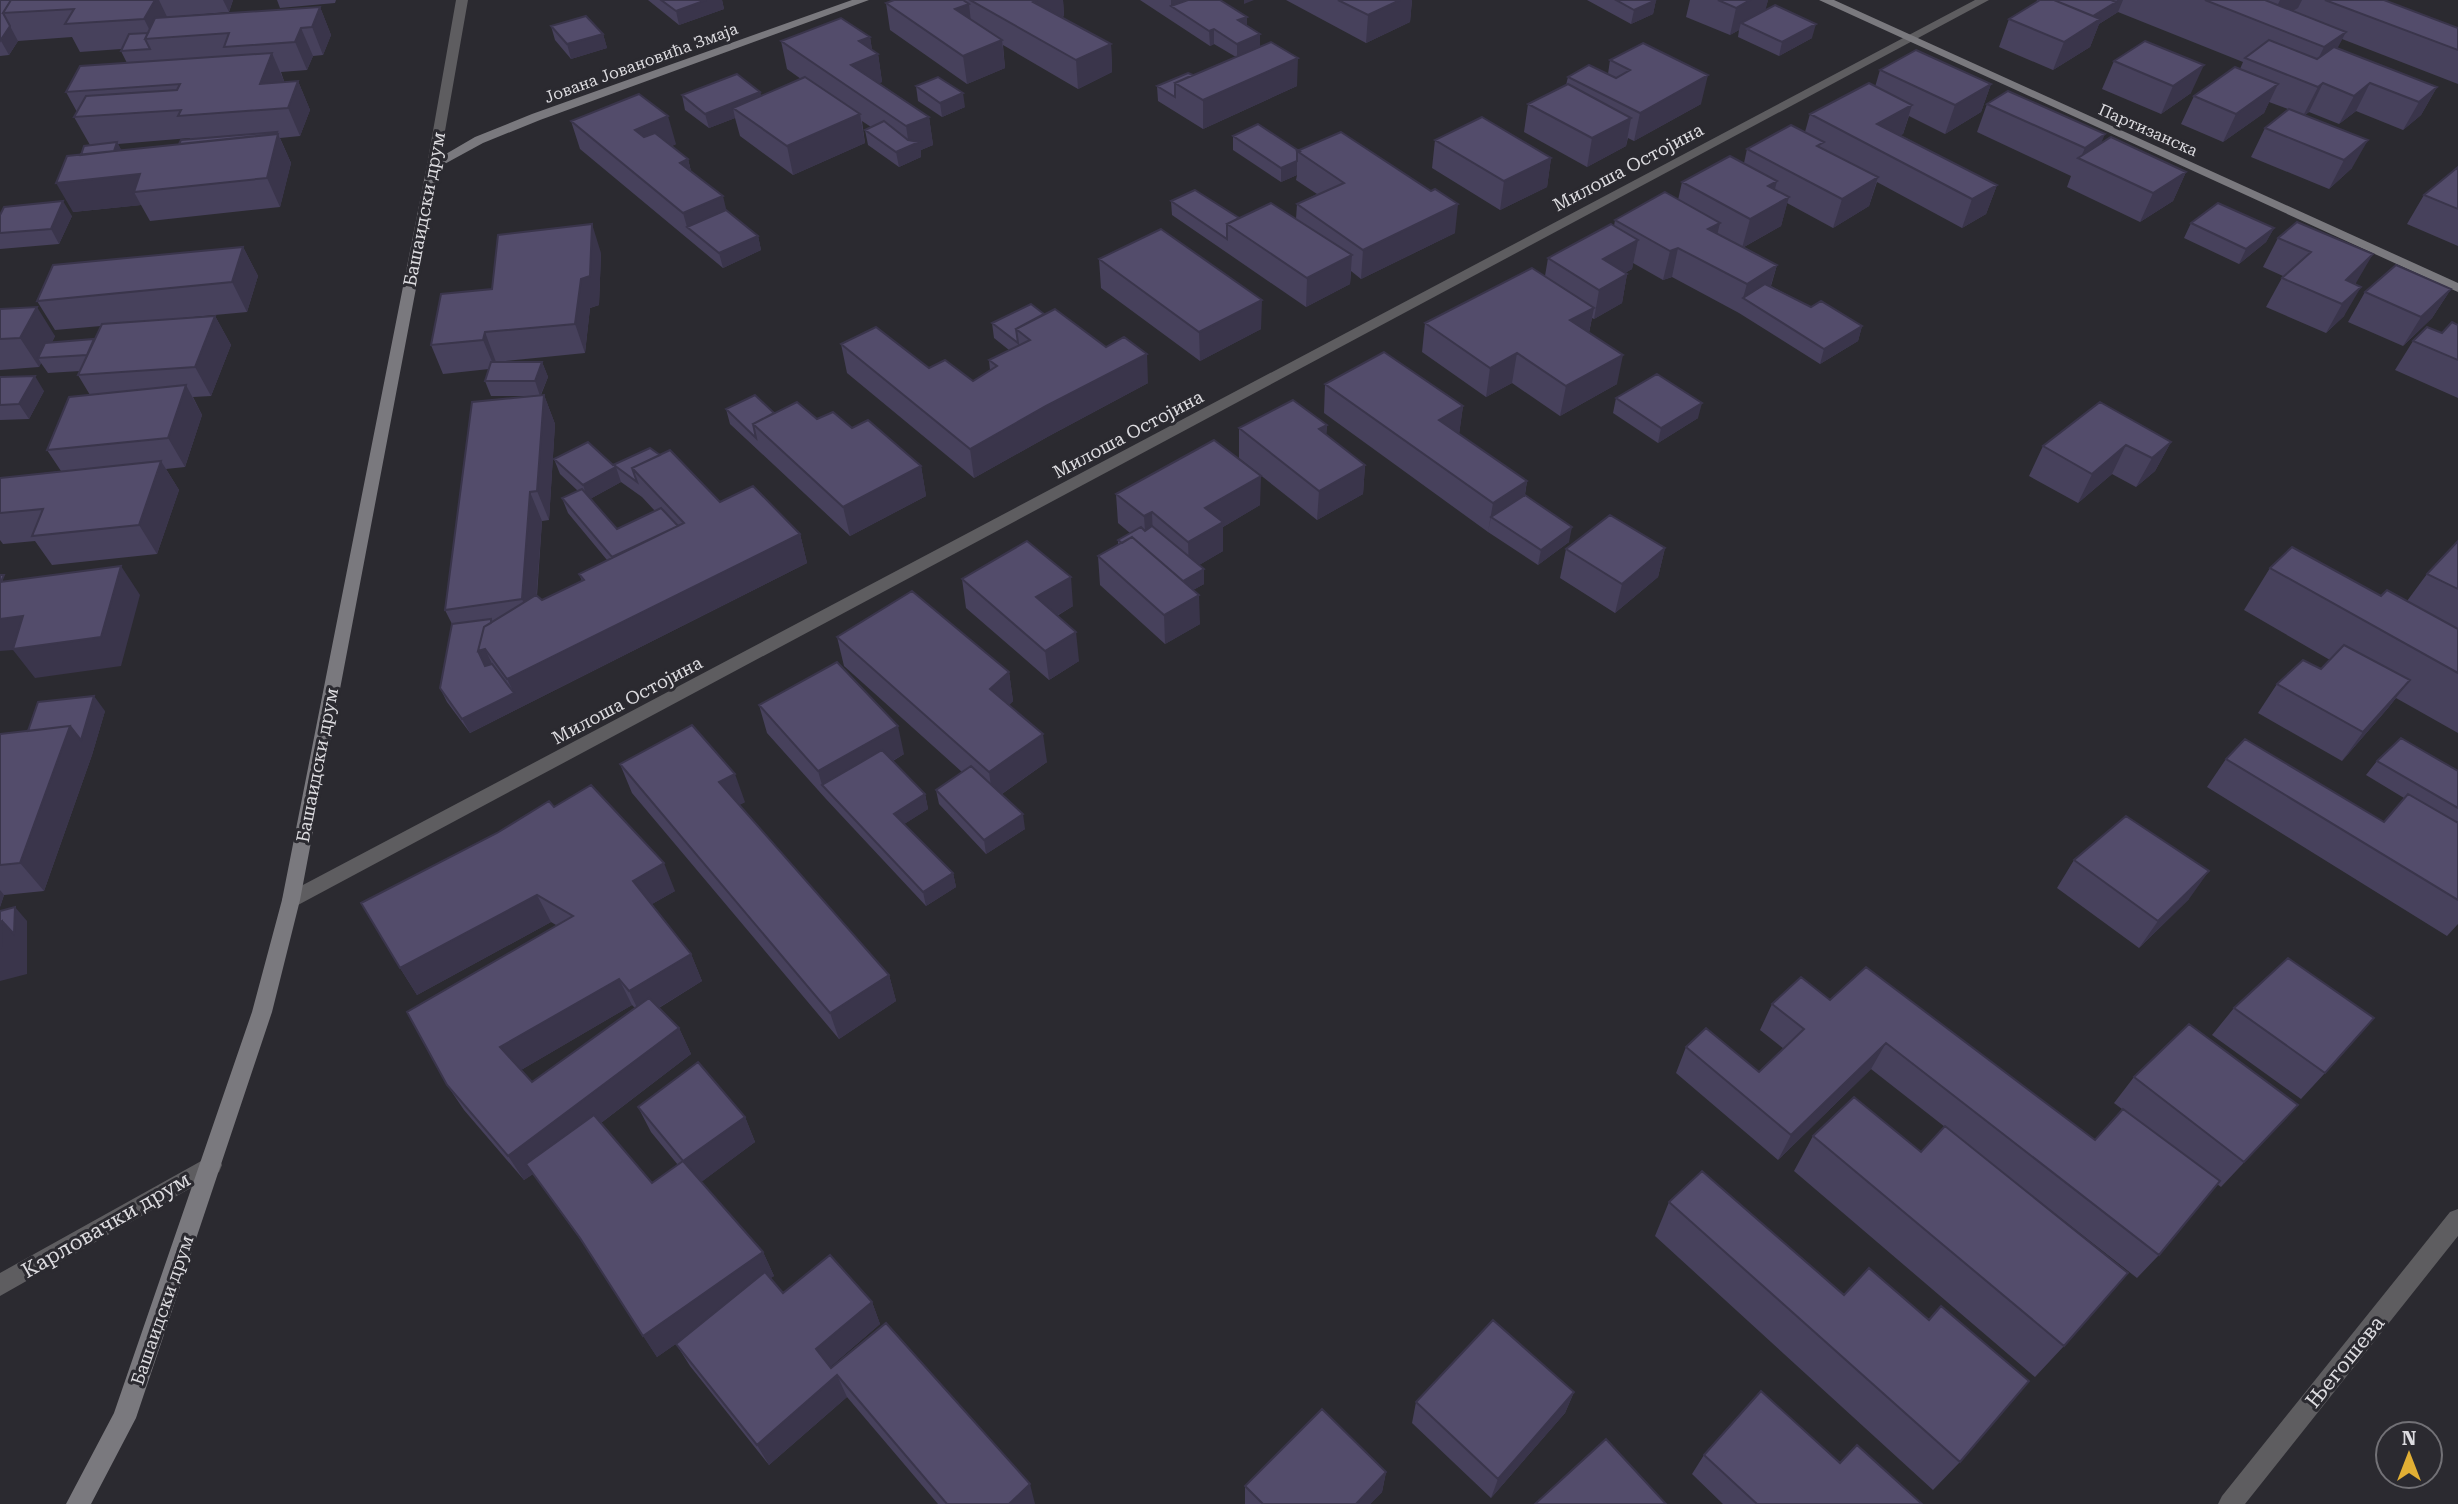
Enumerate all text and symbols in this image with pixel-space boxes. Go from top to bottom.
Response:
street label: Јована Јовановића Змаја [542,19,741,107]
street label: Партизанска [2096,100,2201,160]
street label: Милоша Остојина [1549,118,1707,215]
street label: Башаидски друм [399,130,449,288]
street label: Милоша Остојина [1049,385,1207,482]
street label: Милоша Остојина [548,651,706,748]
street label: Башаидски друм [292,686,342,844]
street label: Карловачки друм [17,1167,195,1283]
street label: Башаидски друм [127,1232,197,1388]
street label: Његошева [2301,1311,2390,1413]
north arrow [2374,1420,2444,1490]
text: N [2402,1427,2417,1450]

